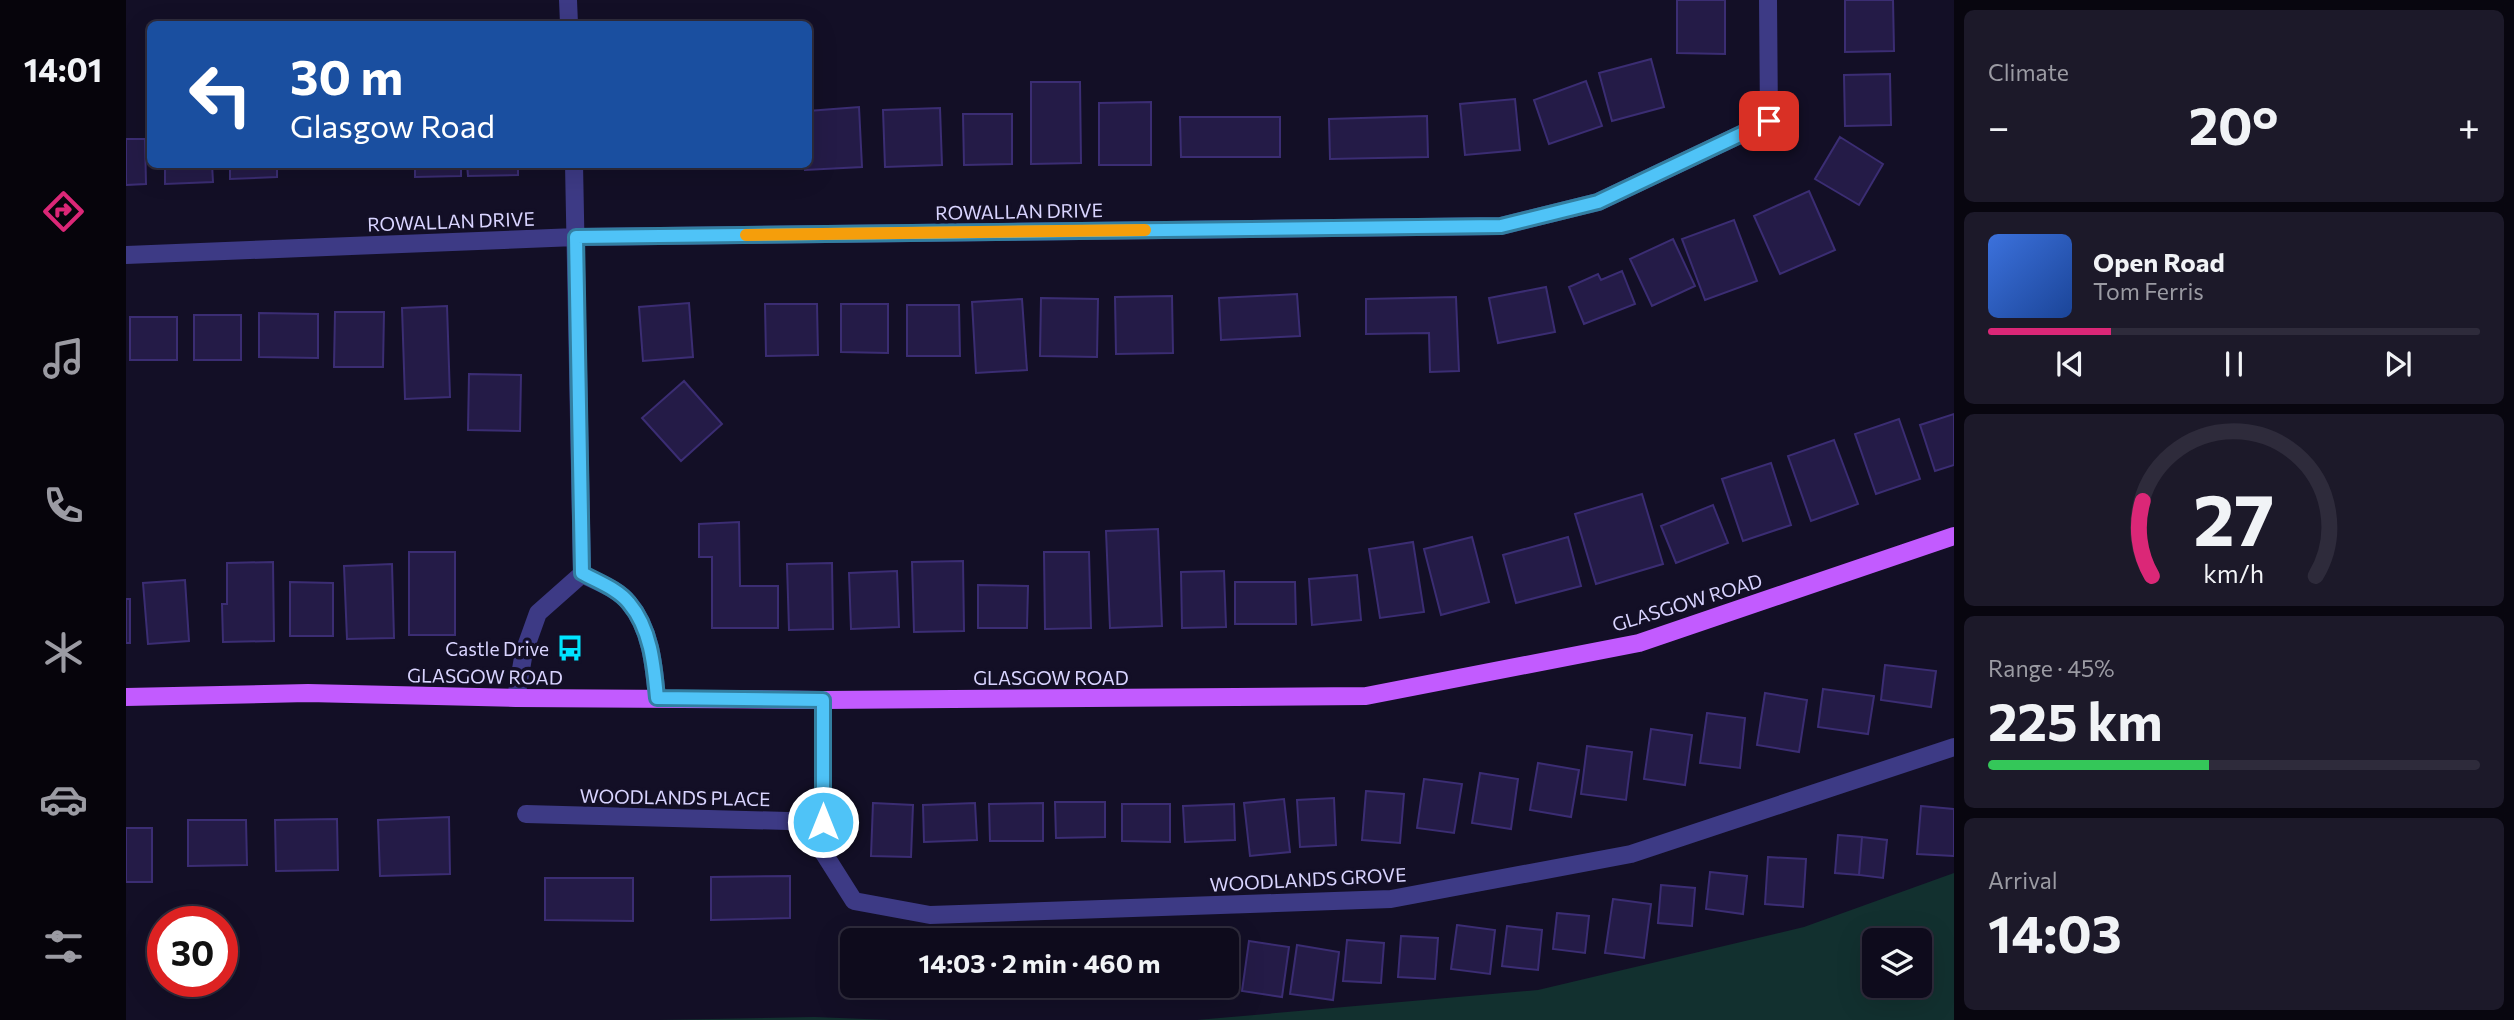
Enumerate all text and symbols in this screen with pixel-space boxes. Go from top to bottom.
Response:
text: 30 m [290,45,403,105]
text: 14:01 [24,49,102,89]
icon: left [175,49,266,140]
text: Climate [1988,58,2069,86]
pin [1739,91,1799,151]
text: 20° [2189,92,2279,156]
icon: arrive [1750,102,1788,140]
text: − [1988,102,2010,149]
text: + [2458,102,2480,149]
text: Glasgow Road [290,105,495,145]
icon: directions [39,187,88,236]
street label: ROWALLAN DRIVE [935,198,1103,224]
street label: ROWALLAN DRIVE [367,207,535,235]
text: Open Road [2093,246,2225,277]
text: Tom Ferris [2093,277,2204,305]
icon: music [39,334,88,383]
icon: previous [2051,345,2089,383]
icon: pause [2215,345,2253,383]
icon: next [2379,345,2417,383]
text: 27 [2194,472,2274,561]
icon: phone [39,481,88,530]
text: km/h [2204,558,2264,588]
street label: GLASGOW ROAD [1609,568,1765,636]
icon: climate [39,628,88,677]
bus stop icon: Castle Drive [555,633,585,663]
place label: Castle Drive [445,637,549,660]
text: Range · 45% [1988,654,2114,682]
street label: GLASGOW ROAD [407,663,563,689]
street label: GLASGOW ROAD [973,666,1129,689]
text: 225 km [1988,688,2163,752]
icon: car [39,775,88,824]
street label: WOODLANDS PLACE [579,784,771,810]
position arrow [786,785,860,859]
street label: WOODLANDS GROVE [1209,862,1407,896]
text: Arrival [1988,866,2058,894]
text: 14:03 [1988,900,2122,964]
speed limit sign: 30 [147,906,238,997]
icon: filters [39,922,88,971]
map controls [1862,928,1932,998]
button: layers [1862,928,1932,998]
text: 14:03 · 2 min · 460 m [918,947,1161,978]

